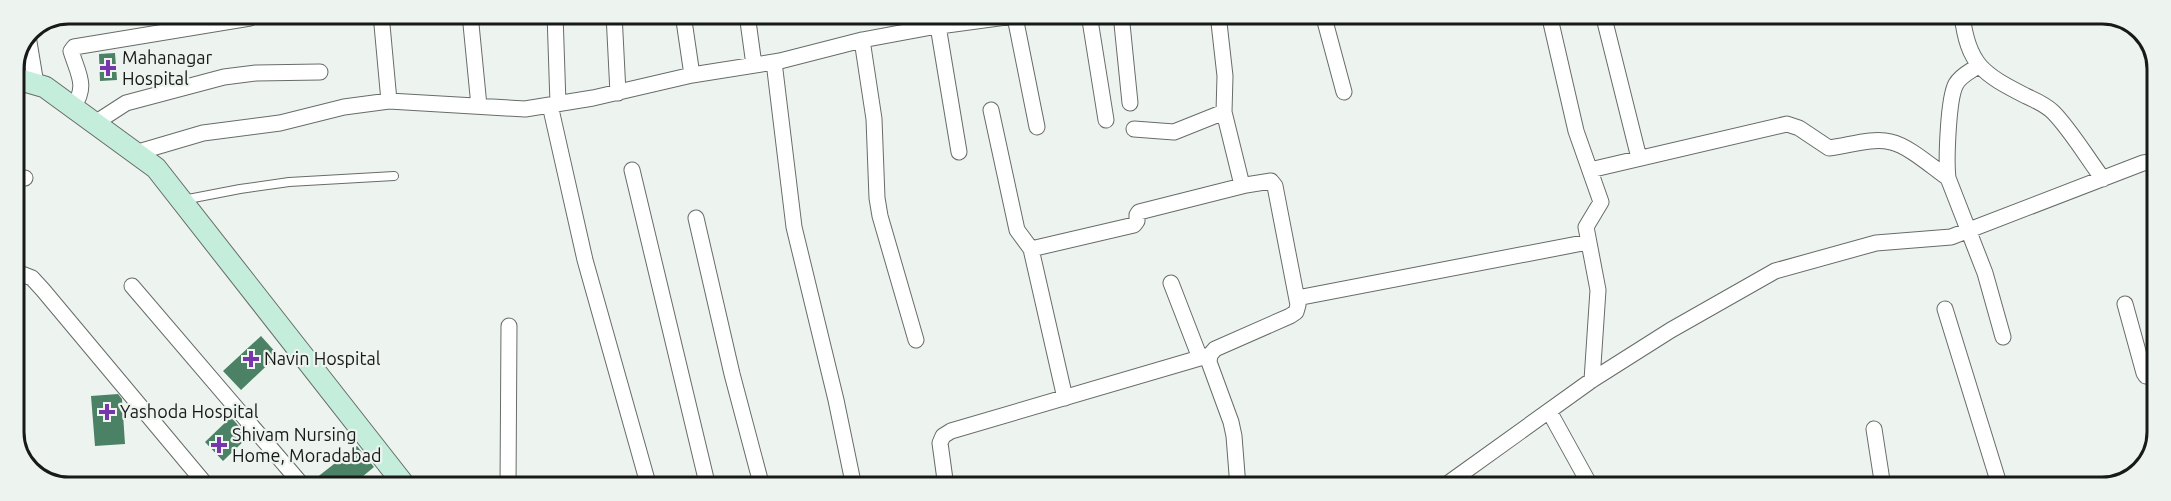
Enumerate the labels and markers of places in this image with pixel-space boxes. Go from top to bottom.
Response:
place label: Mahanagar Hospital [122,47,213,88]
marker: Mahanagar Hospital [99,59,117,77]
place label: Navin Hospital [264,348,381,368]
marker: Navin Hospital [242,350,260,368]
place label: Yashoda Hospital [120,401,259,421]
marker: Yashoda Hospital [98,403,116,421]
place label: Shivam Nursing Home, Moradabad [232,424,381,465]
marker: Shivam Nursing Home, Moradabad [210,436,228,454]

